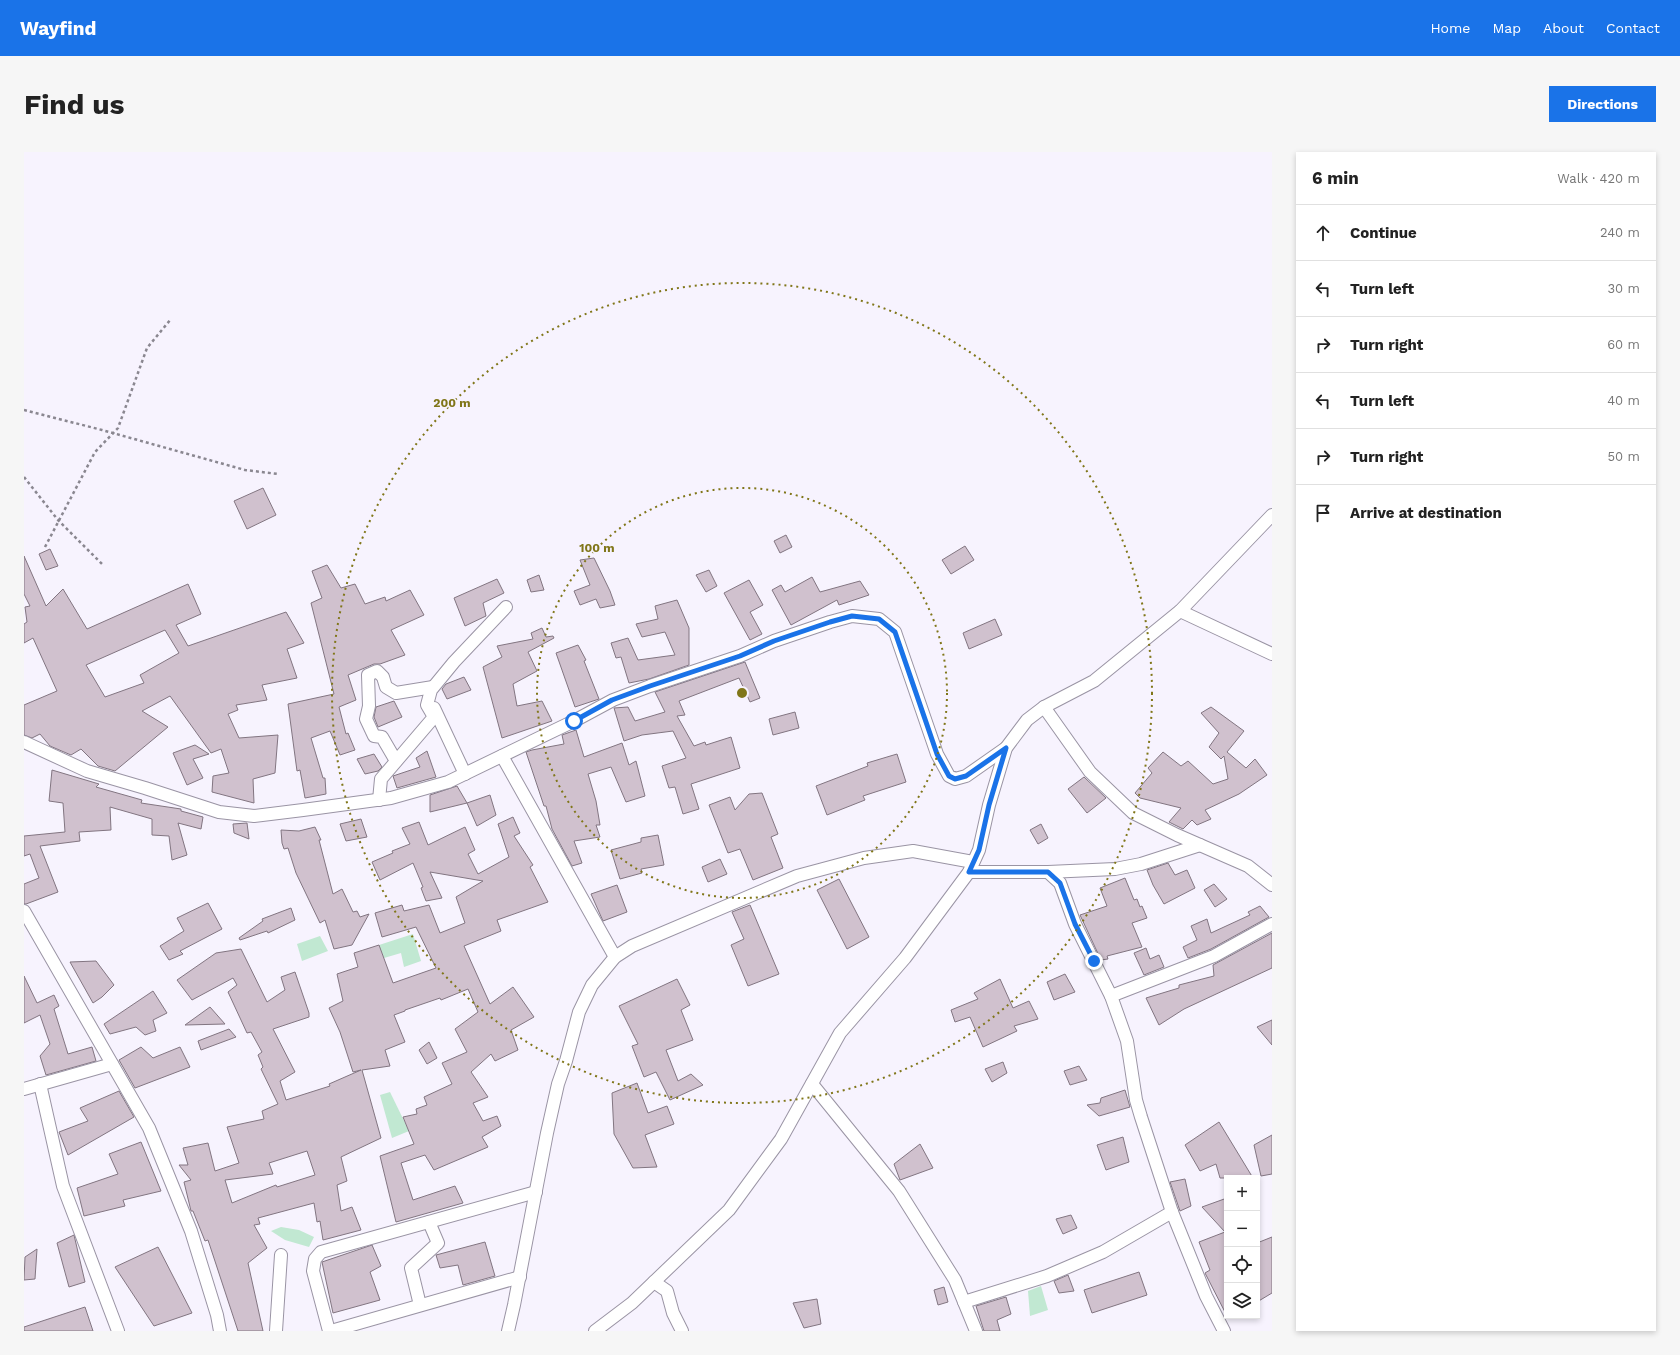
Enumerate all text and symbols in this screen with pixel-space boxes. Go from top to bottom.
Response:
text: Wayfind [20,17,96,40]
text: Home [1430,20,1470,36]
text: Map [1492,20,1521,36]
text: About [1543,20,1584,36]
text: Contact [1606,20,1660,36]
button: Directions [1549,86,1656,122]
text: Find us [24,88,124,121]
text: 6 min [1312,168,1359,188]
text: Walk · 420 m [1557,171,1640,186]
icon: ahead [1312,222,1334,244]
text: Continue [1350,224,1417,242]
text: 240 m [1600,225,1640,240]
icon: left [1312,278,1334,300]
text: Turn left [1350,280,1414,298]
text: 30 m [1608,281,1640,296]
icon: right [1312,334,1334,356]
text: Turn right [1350,336,1423,354]
text: 60 m [1607,337,1640,352]
icon: left [1312,390,1334,412]
text: Turn left [1350,392,1414,410]
text: 40 m [1607,393,1640,408]
text: 200 m [433,396,471,410]
icon: right [1312,446,1334,468]
text: Turn right [1350,448,1423,466]
text: 50 m [1608,449,1640,464]
icon: arrive [1312,502,1334,524]
text: Arrive at destination [1350,504,1502,522]
text: 100 m [579,541,615,555]
centre of rings [735,686,749,700]
route start [565,712,583,730]
route end [1085,952,1103,970]
map controls [1224,1175,1260,1319]
button: + [1224,1175,1260,1211]
button: − [1224,1211,1260,1247]
button: locate [1224,1247,1260,1283]
button: layers [1224,1283,1260,1319]

